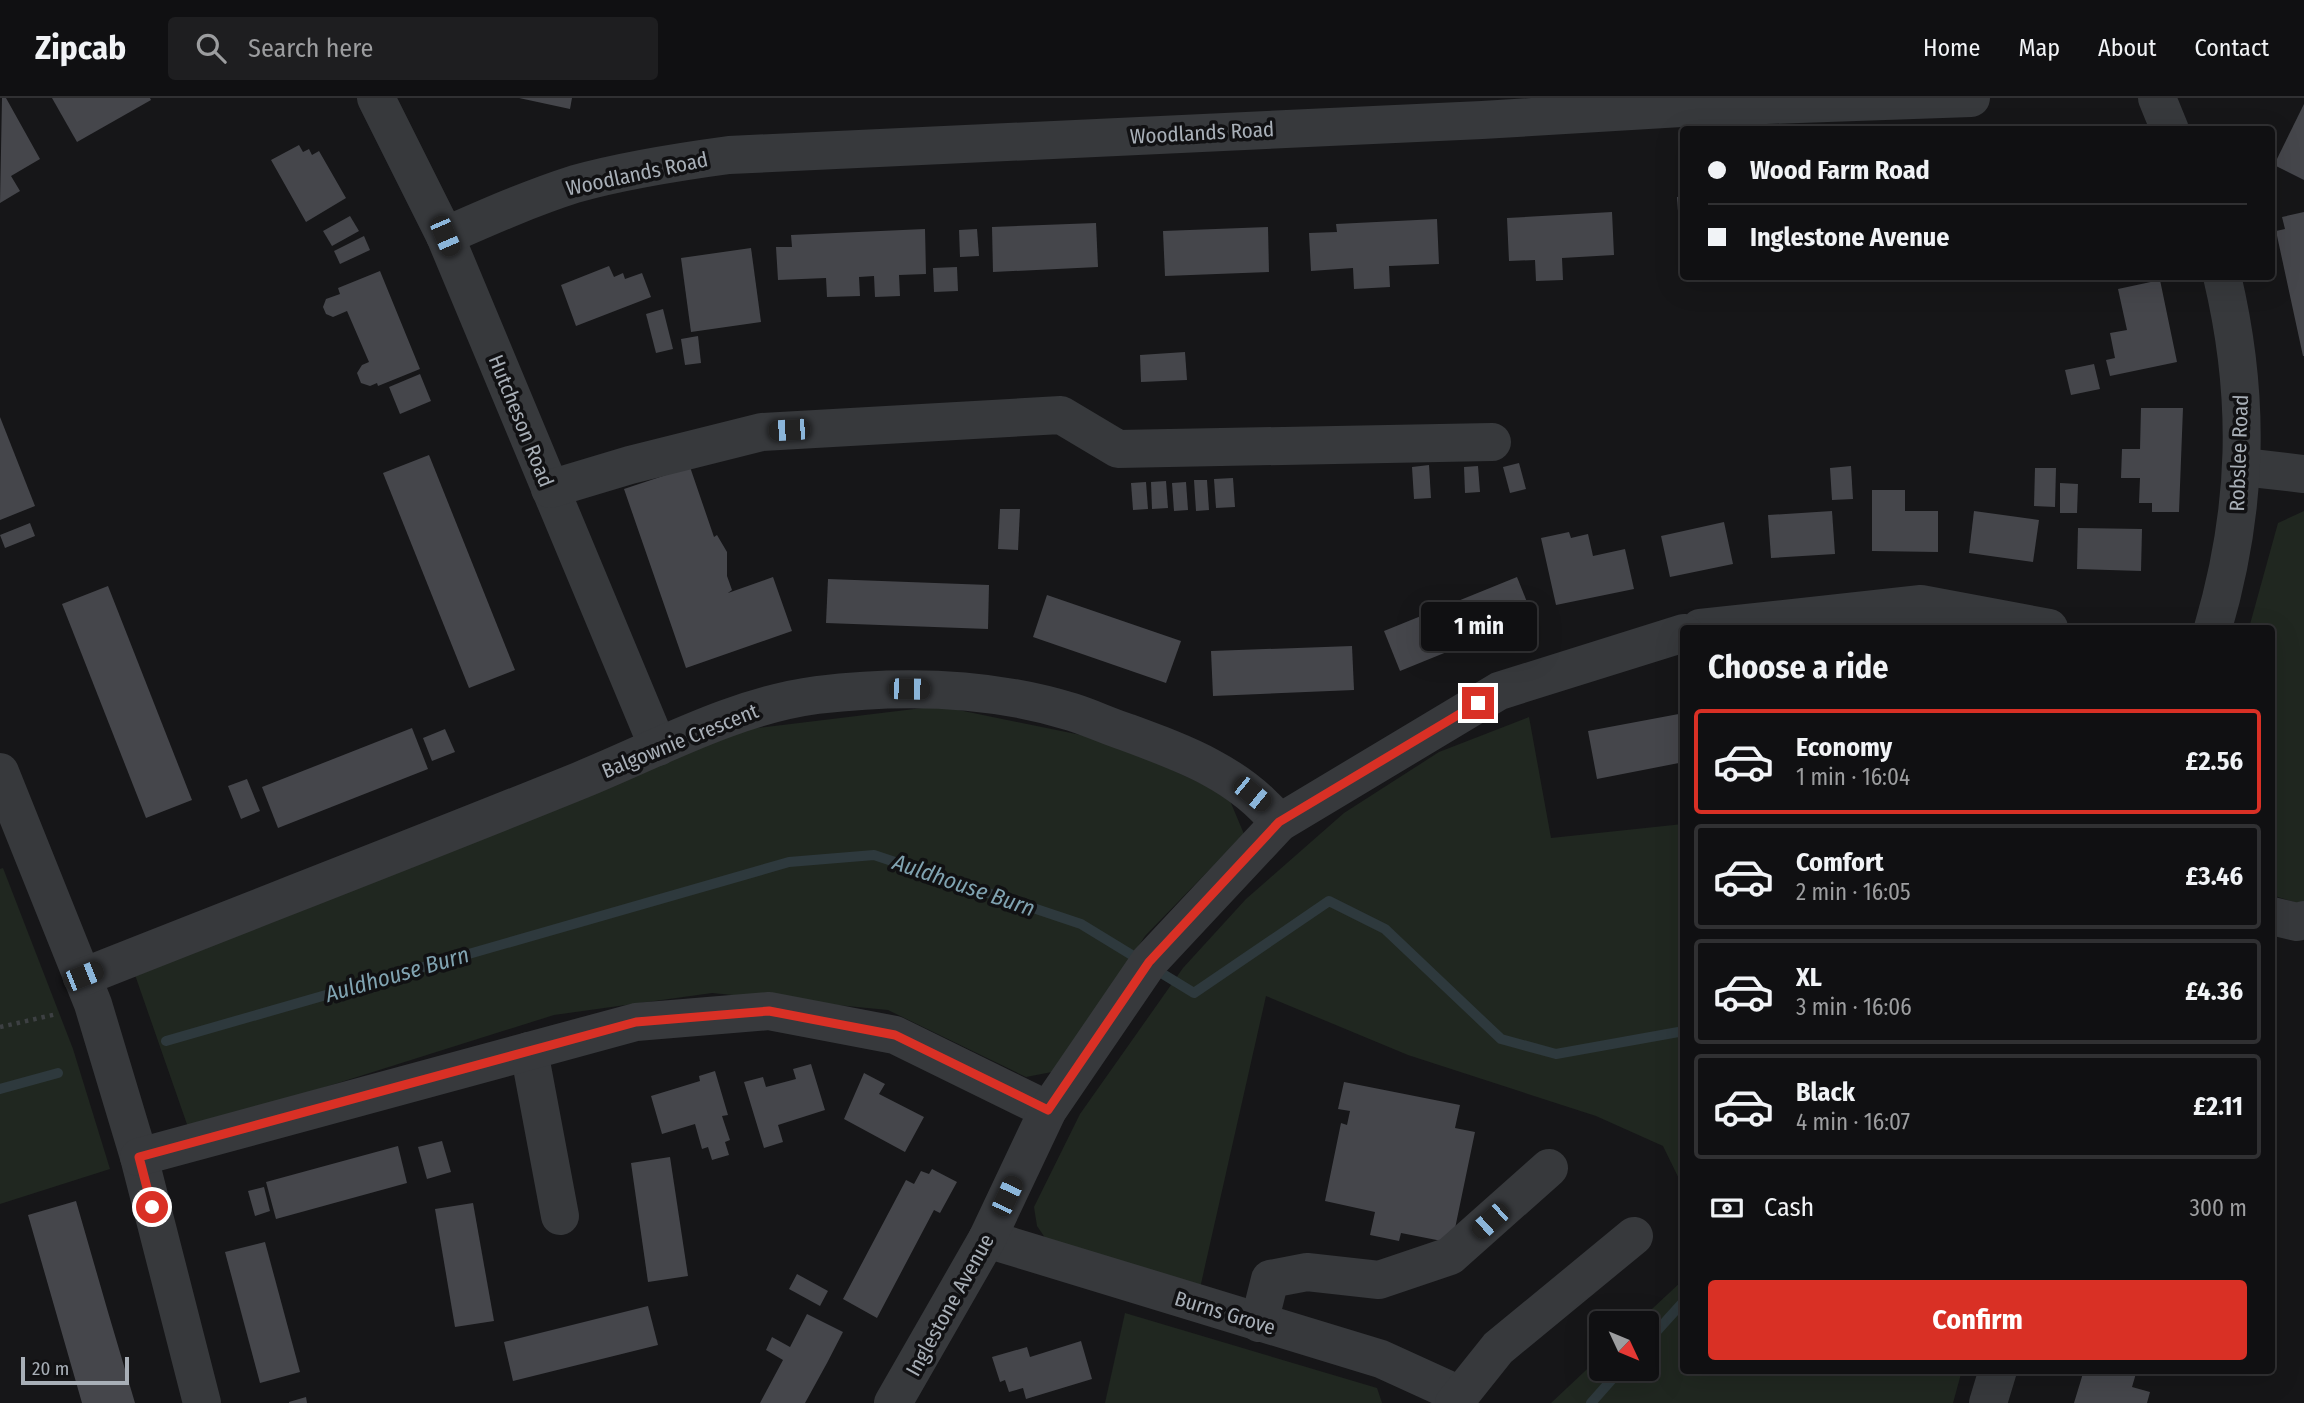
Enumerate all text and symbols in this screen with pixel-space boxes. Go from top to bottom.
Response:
search box [168,17,658,80]
text: Zipcab [35,28,126,68]
icon: search [192,29,230,67]
text: Search here [248,33,373,64]
text: Home [1923,34,1980,62]
text: Map [2018,34,2060,62]
text: About [2098,34,2156,62]
text: Contact [2194,34,2269,62]
street label: Woodlands Road [1129,116,1275,150]
street label: Woodlands Road [564,146,710,202]
text: Wood Farm Road [1750,155,1930,186]
car [428,213,463,259]
text: Inglestone Avenue [1750,222,1949,253]
street label: Hutcheson Road [483,351,559,491]
street label: Robslee Road [2224,394,2254,512]
car [768,418,811,442]
callout: 1 min [1420,602,1536,650]
text: 1 min [1454,612,1504,640]
text: Choose a ride [1708,648,1889,686]
car [888,678,931,700]
route end [1462,687,1494,719]
street label: Balgownie Crescent [598,698,762,784]
icon: car [1712,730,1775,793]
text: Economy [1796,732,1892,763]
text: £2.56 [2186,746,2243,777]
text: 1 min · 16:04 [1796,763,1910,791]
car [1230,773,1275,815]
icon: car [1712,845,1775,908]
water label: Auldhouse Burn [888,847,1039,922]
text: Comfort [1796,847,1884,878]
text: £3.46 [2186,861,2243,892]
text: 2 min · 16:05 [1796,878,1911,906]
water label: Auldhouse Burn [321,940,472,1008]
car [60,958,107,994]
icon: car [1712,960,1775,1023]
text: XL [1796,962,1822,993]
text: £4.36 [2185,976,2243,1007]
text: 3 min · 16:06 [1796,993,1912,1021]
icon: car [1712,1075,1775,1138]
text: Black [1796,1077,1855,1108]
text: £2.11 [2193,1091,2243,1122]
text: 4 min · 16:07 [1796,1108,1910,1136]
car [989,1173,1026,1219]
icon: cash [1708,1189,1746,1227]
route start [136,1191,168,1223]
text: Cash [1764,1192,1814,1223]
text: 300 m [2190,1194,2247,1222]
car [1468,1199,1513,1243]
street label: Inglestone Avenue [900,1229,1000,1381]
button: Confirm [1708,1280,2247,1360]
street label: Burns Grove [1171,1285,1279,1341]
north arrow [1589,1311,1659,1381]
map controls [1589,1311,1659,1381]
scale bar [21,1354,130,1386]
text: 20 m [32,1357,69,1380]

